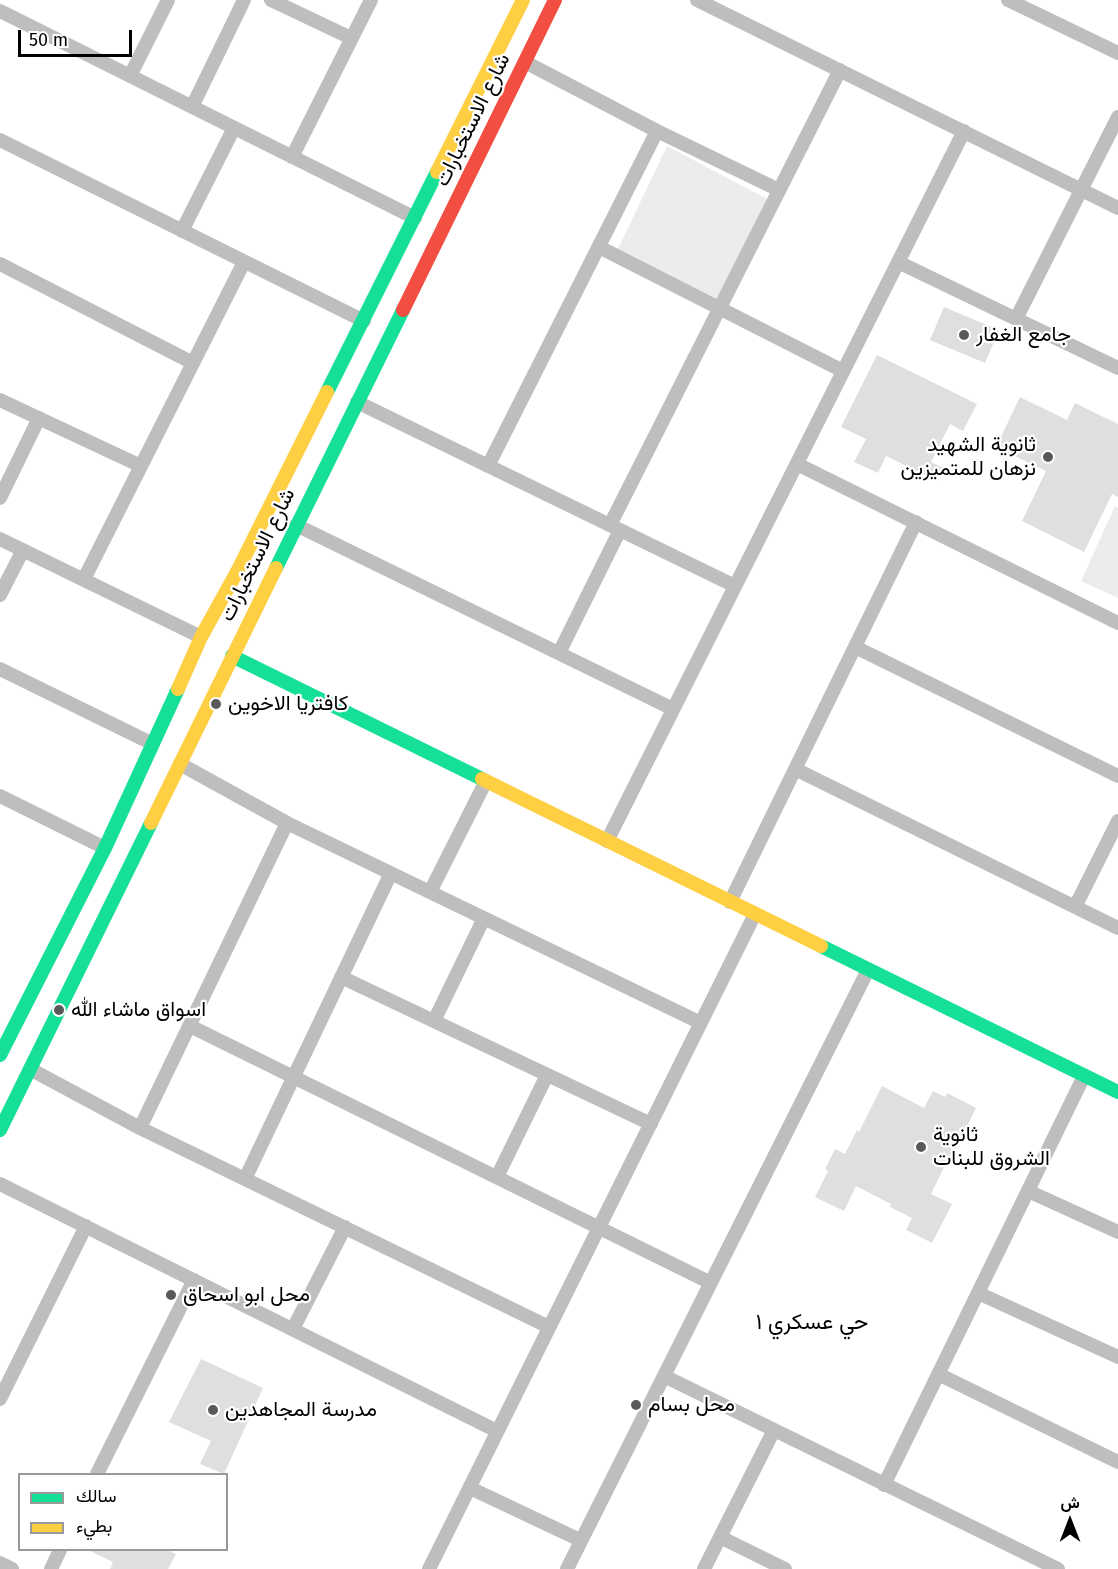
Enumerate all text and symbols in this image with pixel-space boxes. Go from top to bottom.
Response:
scale bar [21,18,135,56]
text: 50 m [29,29,68,51]
street label: شارع الاستخبارات [430,49,516,191]
place label: جامع الغفار [976,322,1071,348]
marker: جامع الغفار [957,328,971,342]
place label: ثانوية الشهيد نزهان للمتميزين [900,432,1036,482]
marker: ثانوية الشهيد نزهان للمتميزين [1041,450,1055,464]
street label: شارع الاستخبارات [215,484,301,626]
place label: كافتريا الاخوين [228,691,348,717]
marker: كافتريا الاخوين [209,697,223,711]
place label: اسواق ماشاء الله [71,997,206,1023]
marker: اسواق ماشاء الله [52,1003,66,1017]
place label: ثانوية الشروق للبنات [933,1122,1050,1172]
marker: ثانوية الشروق للبنات [914,1140,928,1154]
place label: محل ابو اسحاق [183,1282,310,1308]
marker: محل ابو اسحاق [164,1288,178,1302]
district label: حي عسكري ١ [756,1310,868,1336]
place label: محل بسام [648,1392,735,1418]
place label: مدرسة المجاهدين [225,1397,377,1423]
marker: محل بسام [629,1398,643,1412]
marker: مدرسة المجاهدين [206,1403,220,1417]
legend [18,1473,228,1551]
text: سالك [76,1485,116,1507]
north arrow [1040,1491,1100,1551]
text: ش [1060,1493,1080,1512]
text: بطيء [76,1515,112,1537]

